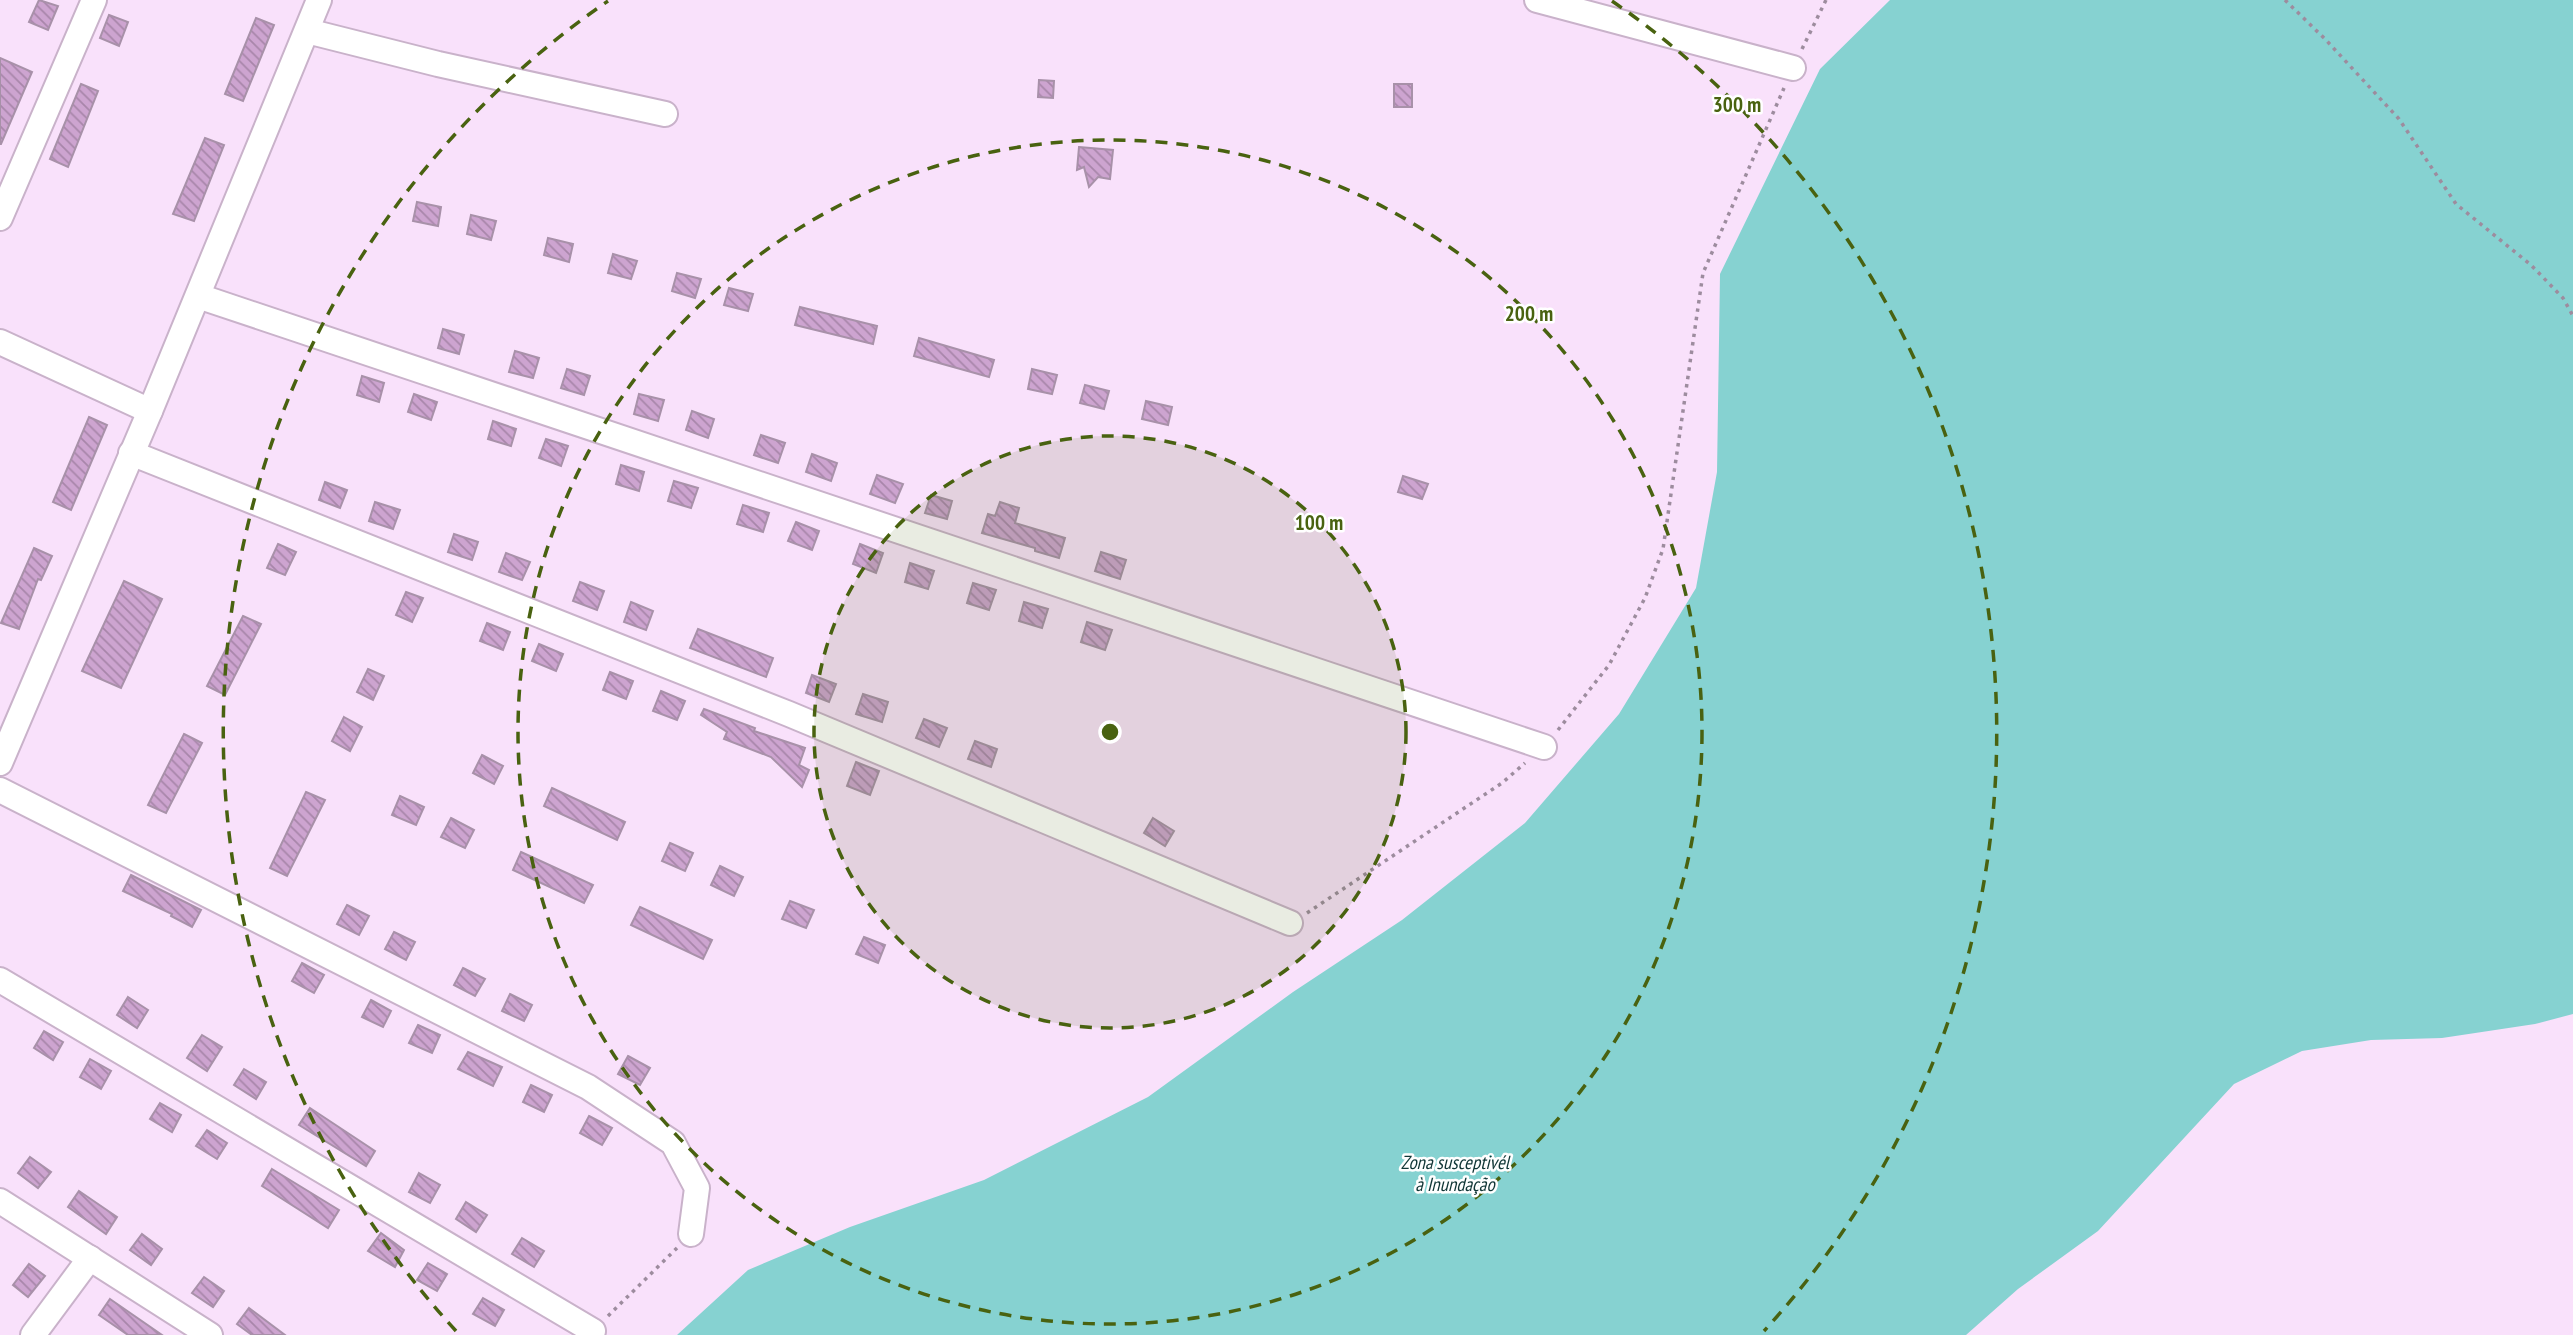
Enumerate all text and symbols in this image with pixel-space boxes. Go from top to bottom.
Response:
text: 300 m [1713,91,1761,118]
text: 200 m [1505,300,1553,327]
text: 100 m [1295,509,1343,536]
centre of rings [1098,720,1122,744]
water label: Zona susceptivél à Inundação [1401,1150,1511,1196]

